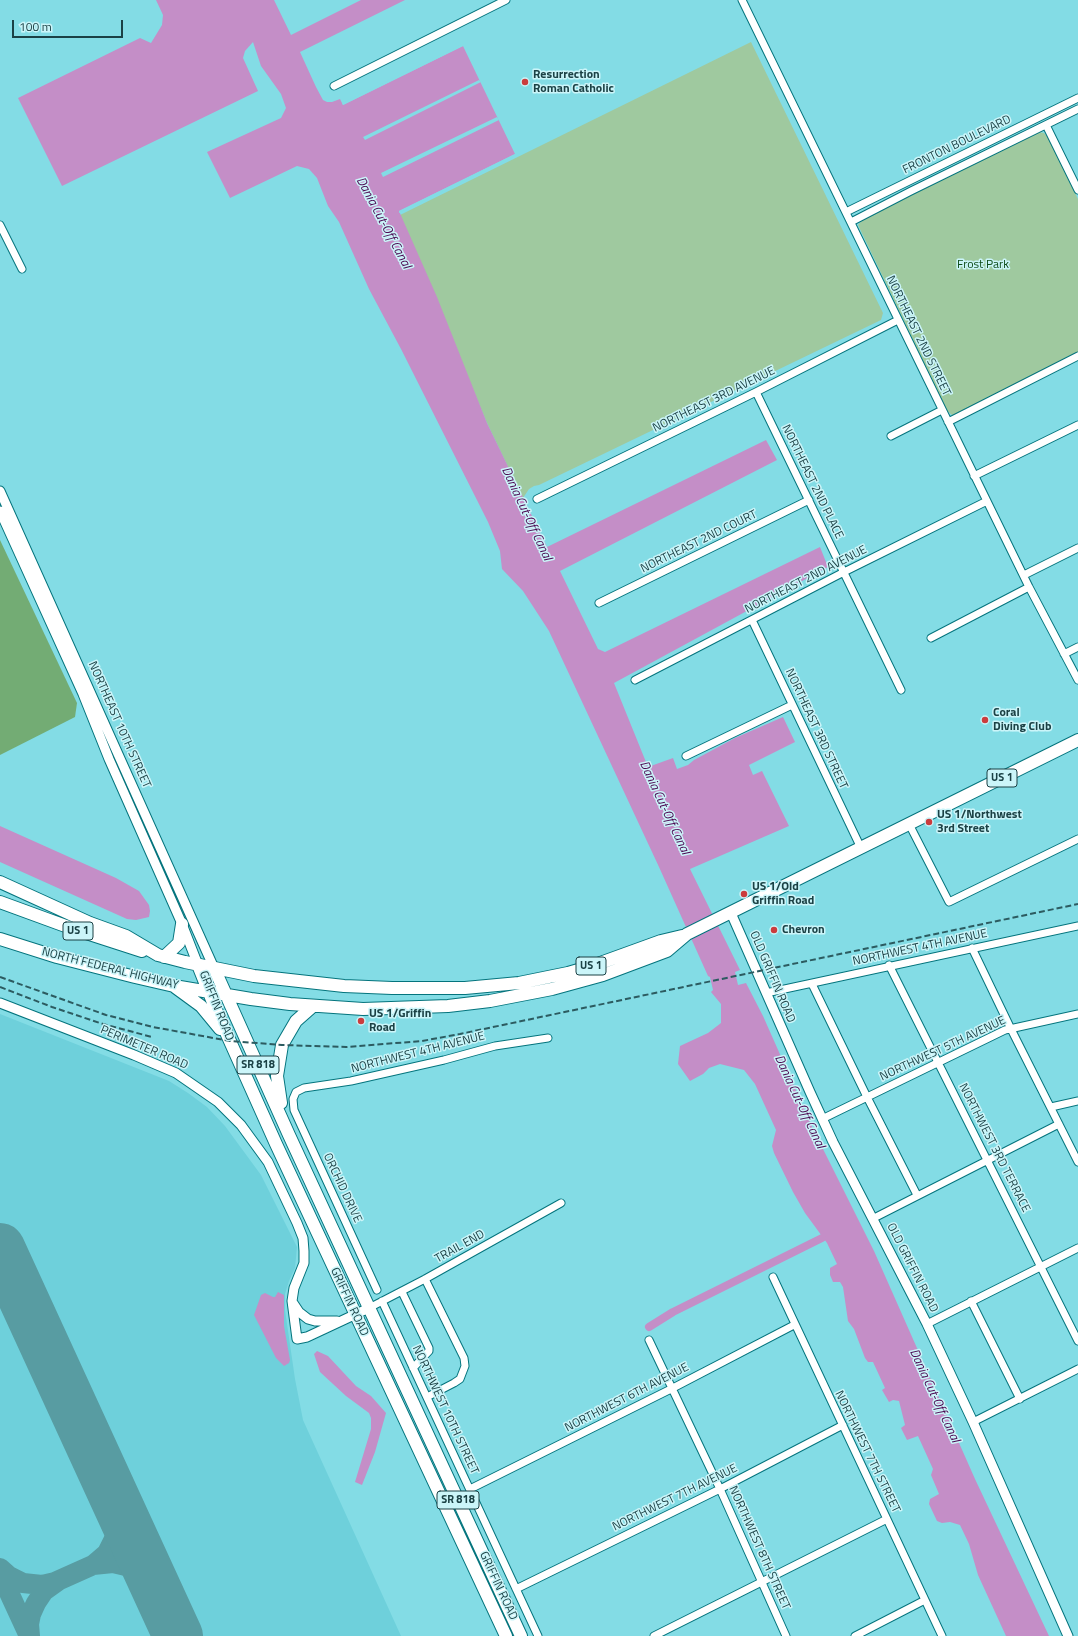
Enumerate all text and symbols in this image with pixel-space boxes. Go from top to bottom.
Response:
scale bar [14,12,125,38]
text: 100 m [19,17,52,36]
place label: Resurrection Roman Catholic [533,68,614,96]
marker: Resurrection Roman Catholic [520,77,530,87]
street label: FRONTON BOULEVARD [900,112,1014,178]
water label: Dania Cut-Off Canal [352,174,414,272]
park label: Frost Park [957,258,1009,272]
street label: NORTHEAST 2ND STREET [883,274,953,398]
street label: NORTHEAST 3RD AVENUE [650,364,778,436]
street label: NORTHEAST 2ND PLACE [778,423,846,541]
water label: Dania Cut-Off Canal [497,465,555,563]
street label: NORTHEAST 2ND COURT [638,508,760,576]
street label: NORTHEAST 2ND AVENUE [743,543,869,617]
street label: NORTHEAST 10TH STREET [85,659,153,791]
street label: NORTHEAST 3RD STREET [782,667,850,791]
place label: Coral Diving Club [993,706,1051,734]
marker: Coral Diving Club [980,715,990,725]
water label: Dania Cut-Off Canal [635,759,693,857]
road number: US 1 [987,769,1017,787]
place label: US 1/Northwest 3rd Street [937,808,1022,836]
marker: US 1/Northwest 3rd Street [924,817,934,827]
place label: US 1/Old Griffin Road [752,880,814,908]
marker: US 1/Old Griffin Road [739,889,749,899]
road number: US 1 [63,922,93,940]
place label: Chevron [782,923,825,937]
marker: Chevron [769,925,779,935]
street label: NORTHWEST 4TH AVENUE [851,927,989,969]
street label: OLD GRIFFIN ROAD [746,929,798,1025]
street label: NORTH FEDERAL HIGHWAY [40,945,180,993]
road number: US 1 [576,957,606,975]
street label: GRIFFIN ROAD [195,969,237,1043]
place label: US 1/Griffin Road [369,1007,431,1035]
street label: NORTHWEST 5TH AVENUE [878,1014,1008,1084]
marker: US 1/Griffin Road [356,1016,366,1026]
street label: PERIMETER ROAD [98,1023,190,1073]
street label: NORTHWEST 4TH AVENUE [350,1029,486,1077]
water label: Dania Cut-Off Canal [770,1053,828,1151]
road number: SR 818 [237,1056,279,1074]
street label: NORTHWEST 3RD TERRACE [955,1081,1033,1215]
street label: ORCHID DRIVE [320,1151,364,1225]
street label: OLD GRIFFIN ROAD [883,1221,941,1315]
street label: TRAIL END [433,1227,487,1267]
street label: GRIFFIN ROAD [327,1265,371,1339]
street label: NORTHWEST 10TH STREET [409,1343,481,1477]
water label: Dania Cut-Off Canal [905,1347,963,1445]
street label: NORTHWEST 6TH AVENUE [563,1360,691,1436]
street label: NORTHWEST 7TH STREET [831,1389,903,1515]
street label: NORTHWEST 7TH AVENUE [610,1461,740,1535]
street label: NORTHWEST 8TH STREET [725,1484,793,1612]
road number: SR 818 [437,1491,479,1509]
street label: GRIFFIN ROAD [476,1549,520,1623]

